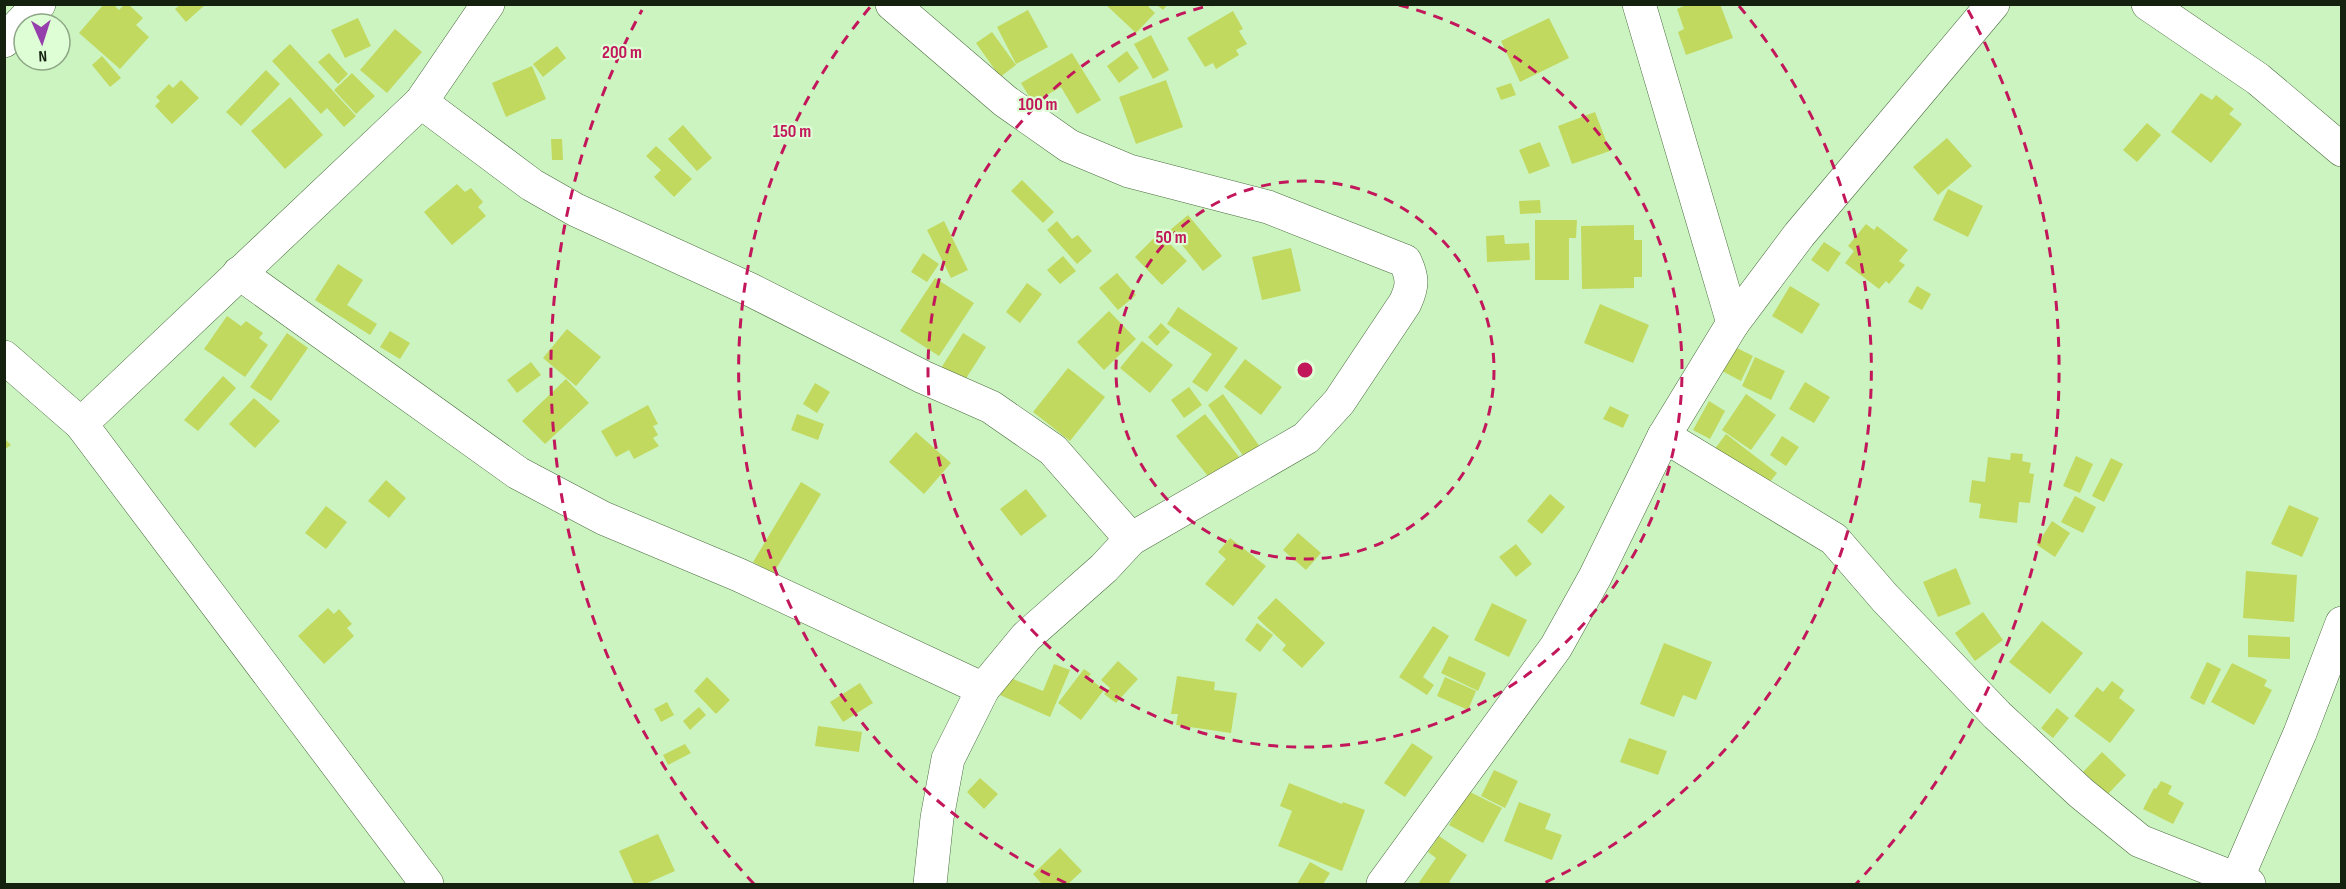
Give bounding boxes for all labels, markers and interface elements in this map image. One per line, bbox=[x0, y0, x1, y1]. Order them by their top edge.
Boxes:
north arrow bbox=[12, 12, 72, 72]
text: 200 m bbox=[602, 42, 642, 63]
text: N bbox=[38, 46, 47, 65]
text: 100 m bbox=[1019, 94, 1058, 115]
text: 150 m bbox=[773, 121, 811, 142]
text: 50 m bbox=[1155, 227, 1187, 248]
centre of rings bbox=[1295, 360, 1315, 380]

